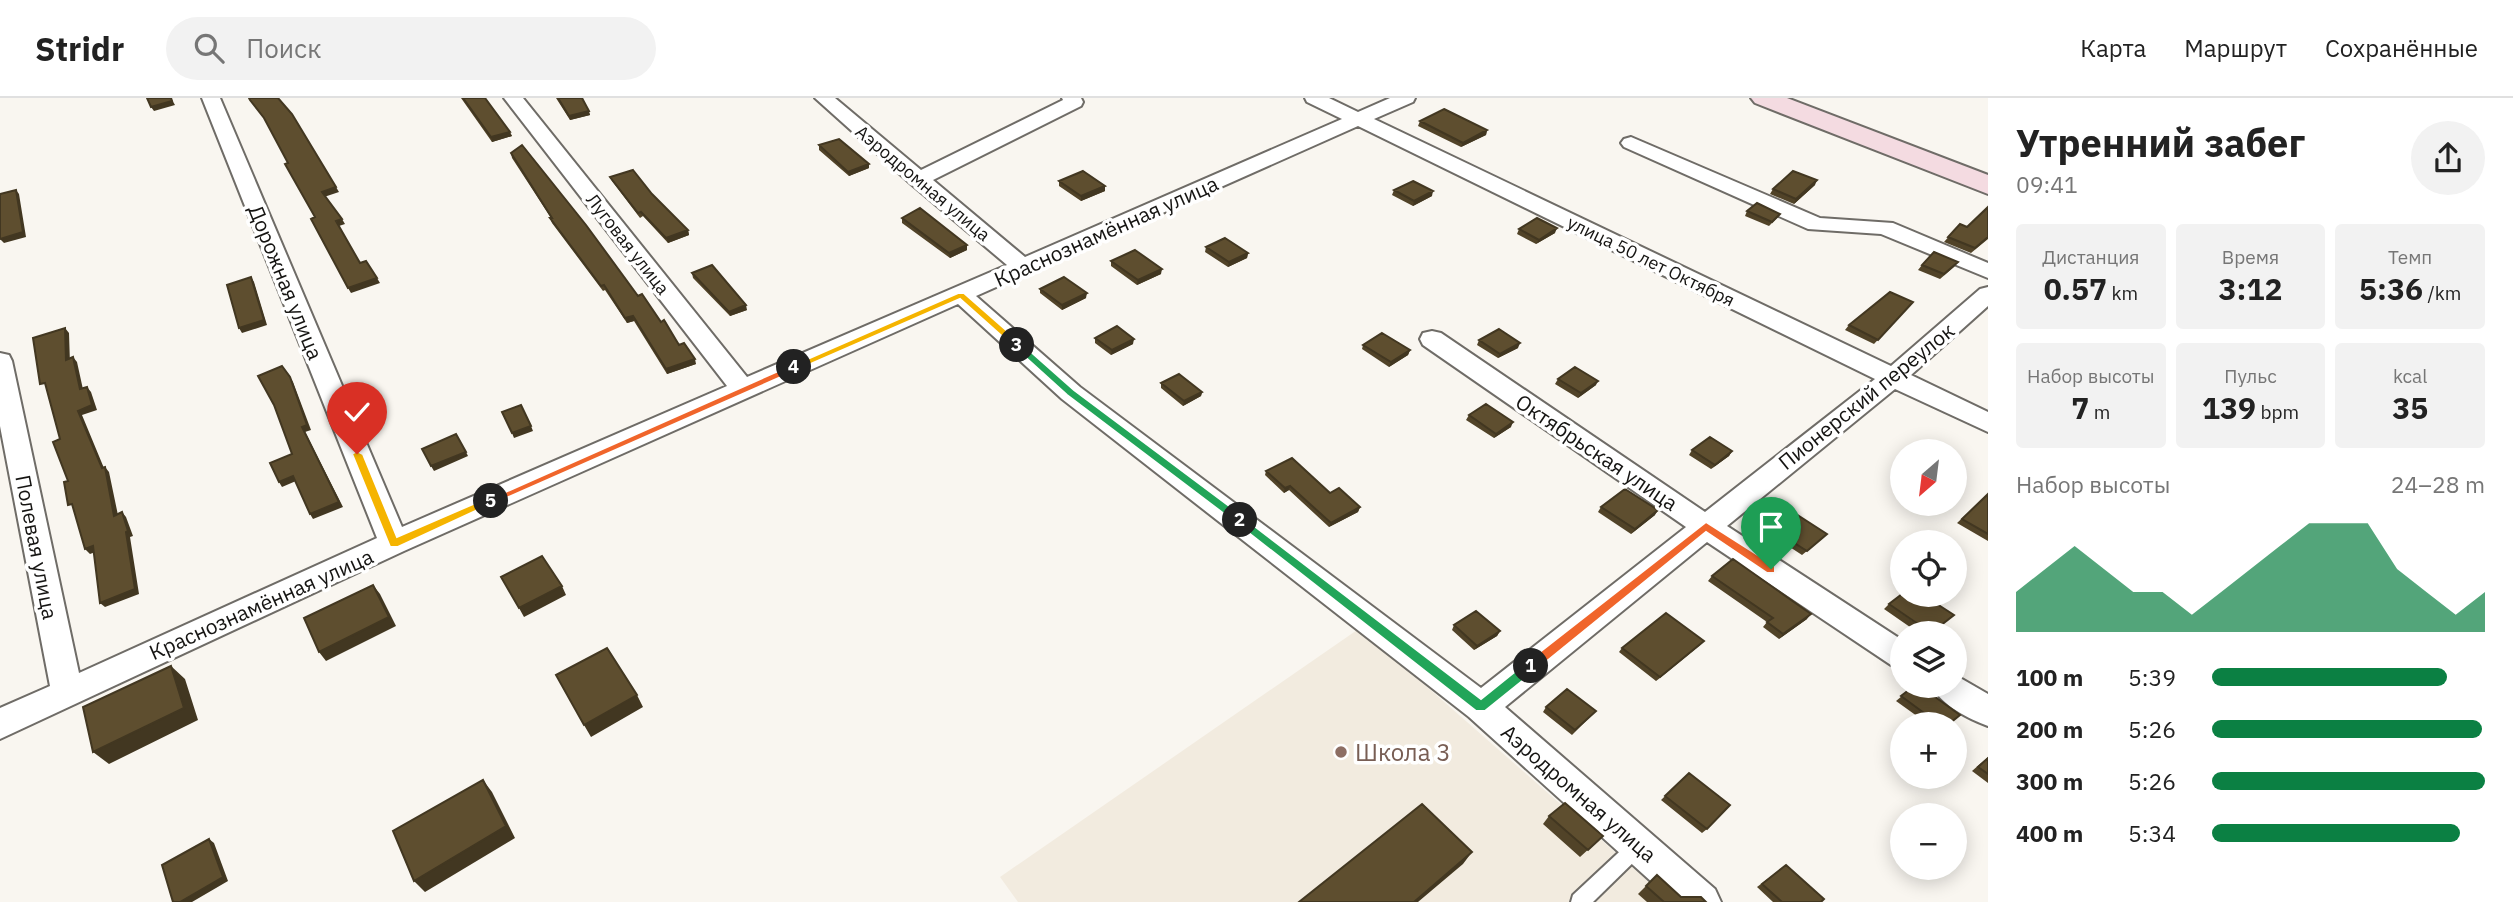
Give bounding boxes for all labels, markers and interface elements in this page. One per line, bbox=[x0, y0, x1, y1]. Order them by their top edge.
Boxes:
search box bbox=[166, 17, 656, 80]
text: Stridr bbox=[35, 27, 124, 70]
icon: search bbox=[190, 29, 228, 67]
text: Поиск bbox=[246, 31, 321, 65]
text: Карта bbox=[2080, 32, 2146, 64]
text: Маршрут bbox=[2184, 32, 2287, 64]
text: Сохранённые bbox=[2325, 32, 2478, 64]
text: Утренний забег bbox=[2016, 118, 2305, 167]
street label: Аэродромная улица bbox=[851, 120, 995, 246]
button: share bbox=[2411, 121, 2485, 195]
street label: Краснознамённая улица bbox=[990, 169, 1222, 293]
text: 09:41 bbox=[2016, 169, 2078, 199]
street label: Луговая улица bbox=[581, 189, 675, 300]
street label: Дорожная улица bbox=[242, 200, 330, 364]
street label: улица 50 лет Октября bbox=[1564, 210, 1738, 312]
text: Дистанция bbox=[2042, 245, 2140, 269]
text: Время bbox=[2222, 245, 2279, 269]
text: Темп bbox=[2388, 245, 2432, 269]
text: 0.57 bbox=[2044, 269, 2107, 308]
text: 3:12 bbox=[2219, 269, 2282, 308]
text: 5:36 bbox=[2359, 269, 2423, 308]
text: km bbox=[2107, 281, 2138, 305]
text: /km bbox=[2423, 281, 2461, 305]
street label: Пионерский переулок bbox=[1772, 316, 1960, 476]
pin: 3 bbox=[1000, 328, 1034, 362]
text: 3 bbox=[1011, 332, 1022, 356]
pin: 4 bbox=[776, 350, 812, 384]
text: 4 bbox=[788, 354, 799, 378]
text: Набор высоты bbox=[2027, 364, 2155, 388]
text: Пульс bbox=[2224, 364, 2277, 388]
text: kcal bbox=[2393, 364, 2427, 388]
pin bbox=[327, 382, 387, 454]
street label: Октябрьская улица bbox=[1510, 387, 1684, 517]
text: 7 bbox=[2071, 388, 2089, 427]
text: 139 bbox=[2202, 388, 2256, 427]
text: 35 bbox=[2392, 388, 2428, 427]
icon: check bbox=[338, 393, 376, 431]
text: m bbox=[2089, 400, 2110, 424]
text: bpm bbox=[2256, 400, 2299, 424]
north arrow bbox=[1890, 439, 1967, 516]
map controls bbox=[1890, 439, 1967, 880]
text: Набор высоты bbox=[2016, 469, 2170, 499]
text: 24–28 m bbox=[2391, 469, 2485, 499]
street label: Полевая улица bbox=[9, 472, 65, 622]
pin: 5 bbox=[474, 484, 508, 518]
text: 5 bbox=[485, 488, 496, 512]
pin bbox=[1741, 497, 1801, 569]
pin: 2 bbox=[1222, 502, 1258, 538]
text: 2 bbox=[1234, 507, 1245, 531]
icon: arrive bbox=[1752, 508, 1790, 546]
button: locate bbox=[1890, 530, 1967, 607]
street label: Краснознамённая улица bbox=[145, 542, 377, 666]
button: layers bbox=[1890, 621, 1967, 698]
pin: 1 bbox=[1514, 648, 1548, 684]
text: 1 bbox=[1525, 653, 1536, 677]
text: 100 m bbox=[2016, 662, 2083, 692]
text: 5:39 bbox=[2128, 662, 2176, 692]
button: + bbox=[1890, 712, 1967, 789]
text: 200 m bbox=[2016, 714, 2083, 744]
text: 5:26 bbox=[2128, 714, 2176, 744]
street label: Аэродромная улица bbox=[1495, 718, 1663, 868]
place label: Школа 3 bbox=[1355, 736, 1451, 768]
marker: Школа 3 bbox=[1333, 744, 1349, 760]
text: 300 m bbox=[2016, 766, 2083, 796]
text: 5:26 bbox=[2128, 766, 2176, 796]
button: − bbox=[1890, 803, 1967, 880]
text: 400 m bbox=[2016, 818, 2083, 848]
text: 5:34 bbox=[2128, 818, 2176, 848]

